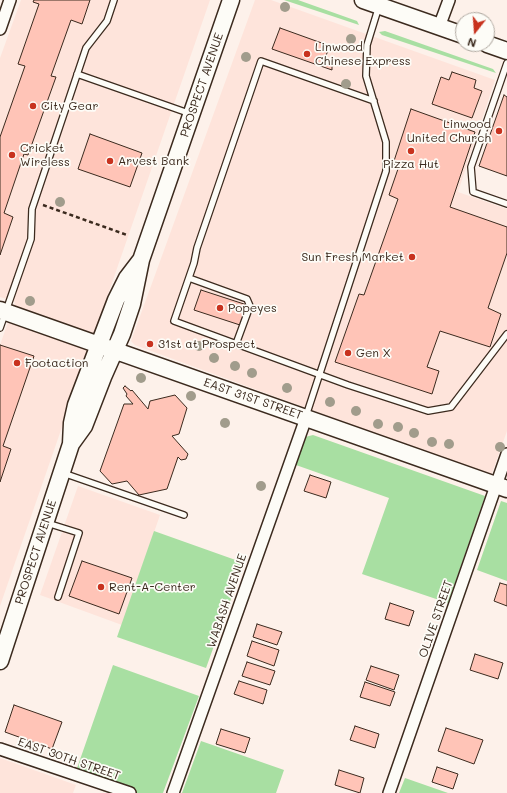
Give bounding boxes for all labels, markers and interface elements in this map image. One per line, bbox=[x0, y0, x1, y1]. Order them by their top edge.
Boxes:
north arrow bbox=[455, 12, 495, 52]
street label: PROSPECT AVENUE bbox=[177, 31, 227, 139]
text: N bbox=[465, 35, 478, 51]
place label: Linwood Chinese Express bbox=[315, 40, 411, 68]
marker: Linwood Chinese Express bbox=[302, 49, 312, 59]
place label: City Gear bbox=[41, 99, 98, 113]
marker: City Gear bbox=[28, 101, 38, 111]
place label: Linwood United Church bbox=[407, 117, 491, 145]
marker: Linwood United Church bbox=[494, 126, 504, 136]
place label: Cricket Wireless bbox=[20, 141, 70, 169]
marker: Pizza Hut bbox=[406, 146, 416, 156]
marker: Cricket Wireless bbox=[7, 150, 17, 160]
place label: Arvest Bank bbox=[118, 154, 189, 168]
marker: Arvest Bank bbox=[105, 156, 115, 166]
place label: Pizza Hut bbox=[383, 157, 439, 171]
place label: Sun Fresh Market bbox=[301, 250, 404, 264]
marker: Sun Fresh Market bbox=[407, 252, 417, 262]
place label: Popeyes bbox=[228, 301, 277, 315]
marker: Popeyes bbox=[215, 303, 225, 313]
place label: 31st at Prospect bbox=[158, 337, 255, 351]
marker: 31st at Prospect bbox=[145, 339, 155, 349]
place label: Gen X bbox=[356, 346, 391, 360]
marker: Gen X bbox=[343, 348, 353, 358]
place label: Footaction bbox=[25, 356, 88, 370]
marker: Footaction bbox=[12, 358, 22, 368]
street label: EAST 31ST STREET bbox=[202, 375, 304, 423]
street label: PROSPECT AVENUE bbox=[12, 498, 60, 606]
street label: WABASH AVENUE bbox=[204, 552, 250, 650]
street label: OLIVE STREET bbox=[416, 578, 456, 660]
place label: Rent-A-Center bbox=[109, 580, 196, 594]
marker: Rent-A-Center bbox=[96, 582, 106, 592]
street label: EAST 30TH STREET bbox=[16, 735, 122, 783]

